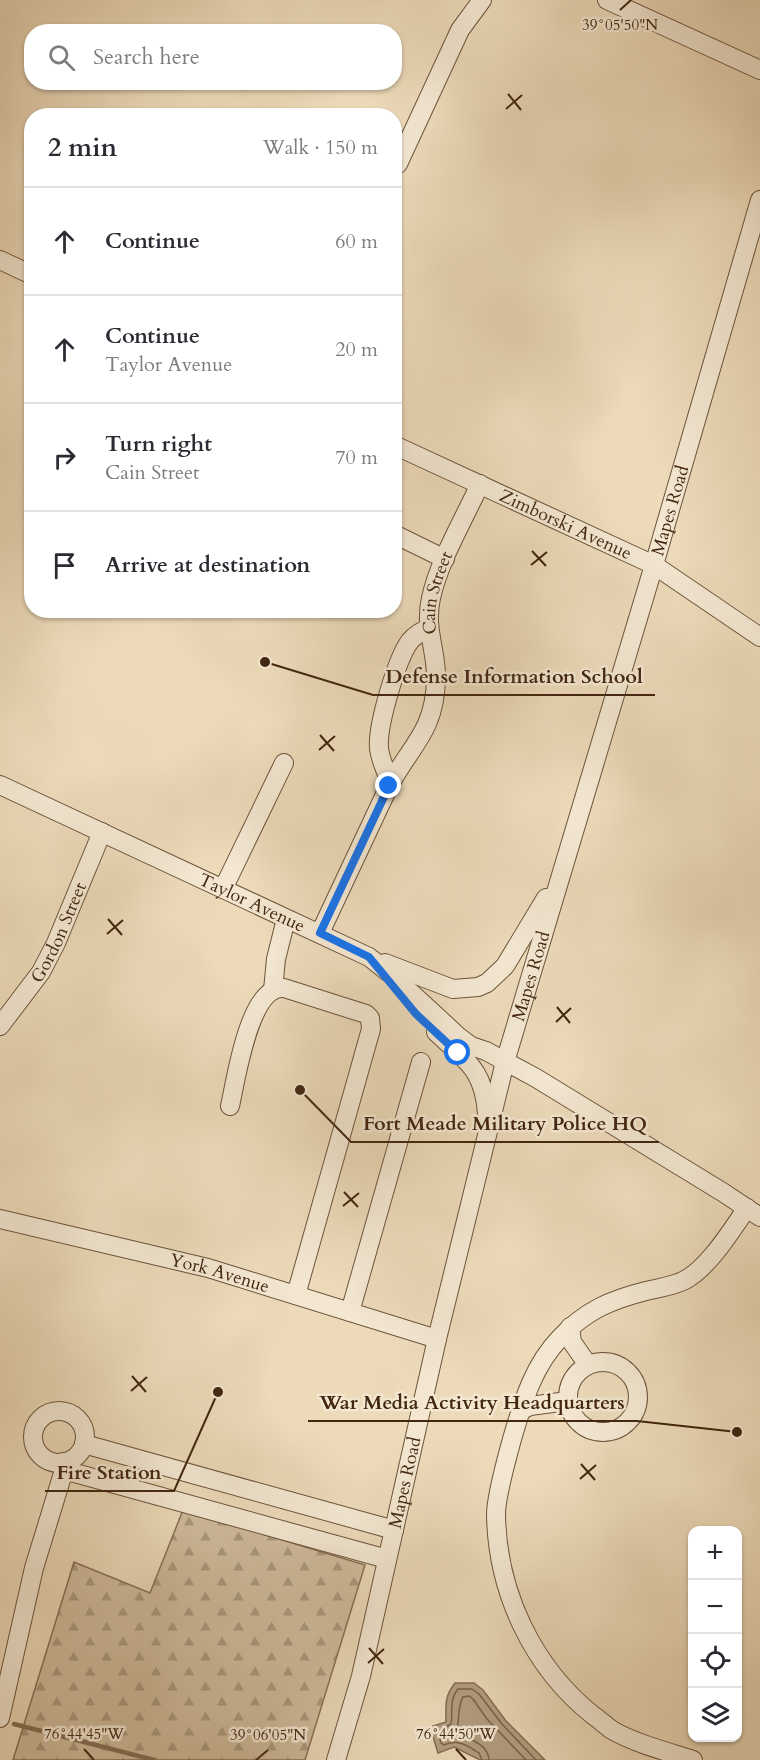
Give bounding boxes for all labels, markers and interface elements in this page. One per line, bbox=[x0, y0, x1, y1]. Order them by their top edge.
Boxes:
text: 39°05'50"N bbox=[582, 15, 658, 35]
search box bbox=[24, 24, 402, 90]
icon: search bbox=[45, 41, 78, 74]
text: Search here bbox=[93, 42, 200, 72]
text: 2 min bbox=[48, 130, 117, 165]
text: Walk · 150 m bbox=[263, 134, 378, 161]
icon: ahead bbox=[48, 225, 81, 258]
text: Continue bbox=[105, 226, 200, 256]
text: 60 m bbox=[335, 228, 378, 255]
text: Continue bbox=[105, 321, 200, 351]
icon: ahead bbox=[48, 333, 81, 366]
text: 20 m bbox=[335, 336, 378, 363]
text: Taylor Avenue bbox=[105, 351, 232, 378]
text: Turn right bbox=[105, 429, 212, 459]
icon: right bbox=[48, 441, 81, 474]
text: 70 m bbox=[335, 444, 378, 471]
text: Cain Street bbox=[105, 459, 199, 486]
street label: Mapes Road bbox=[645, 462, 695, 559]
street label: Zimborski Avenue bbox=[495, 483, 636, 566]
street label: Cain Street bbox=[417, 547, 459, 636]
icon: arrive bbox=[48, 549, 81, 582]
text: Arrive at destination bbox=[105, 550, 310, 580]
callout: Defense Information School bbox=[373, 657, 655, 695]
text: Defense Information School bbox=[385, 663, 643, 690]
route end bbox=[375, 772, 401, 798]
street label: Taylor Avenue bbox=[195, 867, 309, 938]
street label: Gordon Street bbox=[25, 878, 93, 989]
street label: Mapes Road bbox=[506, 928, 557, 1024]
route start bbox=[444, 1039, 470, 1065]
callout: Fort Meade Military Police HQ bbox=[351, 1104, 659, 1142]
text: Fort Meade Military Police HQ bbox=[363, 1110, 647, 1137]
street label: York Avenue bbox=[167, 1247, 272, 1299]
callout: War Media Activity Headquarters bbox=[308, 1383, 637, 1421]
text: War Media Activity Headquarters bbox=[318, 1389, 625, 1416]
street label: Mapes Road bbox=[383, 1434, 428, 1531]
callout: Fire Station bbox=[45, 1453, 174, 1491]
text: Fire Station bbox=[56, 1459, 162, 1486]
map controls bbox=[688, 1526, 742, 1742]
button: + bbox=[688, 1526, 742, 1580]
button: − bbox=[688, 1580, 742, 1634]
button: locate bbox=[688, 1634, 742, 1688]
button: layers bbox=[688, 1688, 742, 1742]
text: 76°44'45"W bbox=[44, 1724, 124, 1744]
text: 76°44'50"W bbox=[416, 1724, 496, 1744]
text: 39°06'05"N bbox=[230, 1725, 306, 1745]

